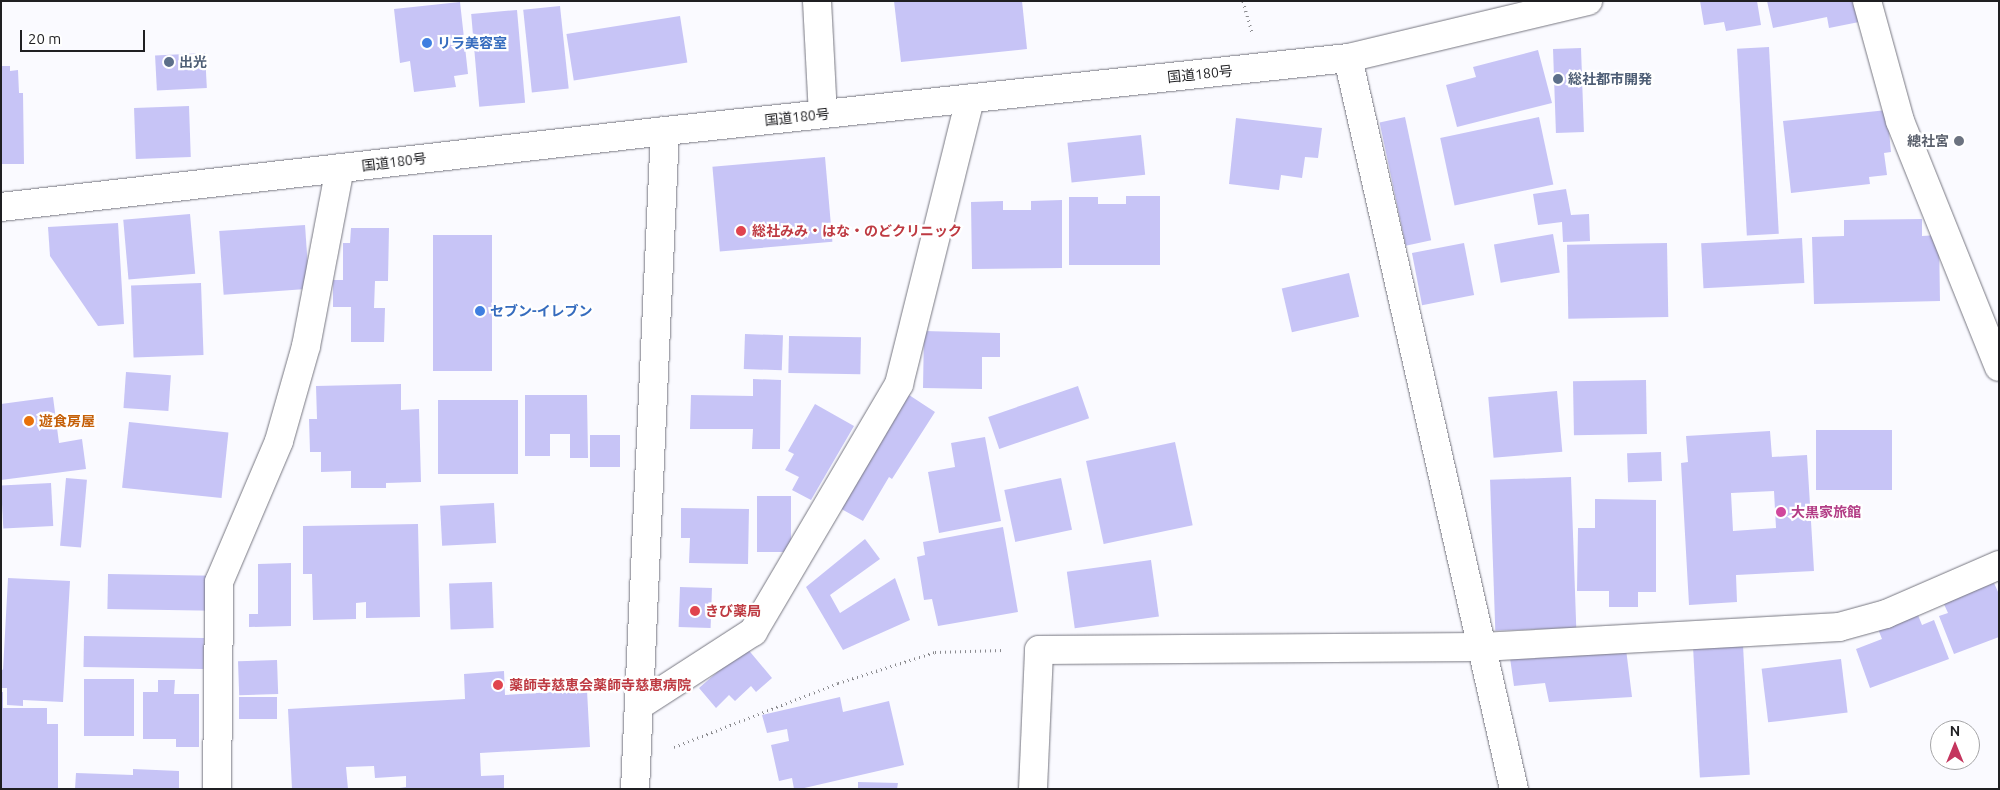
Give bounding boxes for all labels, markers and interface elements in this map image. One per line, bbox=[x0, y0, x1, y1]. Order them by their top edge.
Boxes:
scale bar bbox=[22, 20, 148, 52]
text: 20 m bbox=[28, 30, 61, 47]
place label: リラ美容室 bbox=[437, 35, 507, 51]
marker: リラ美容室 bbox=[421, 37, 433, 49]
place label: 出光 bbox=[179, 54, 207, 70]
marker: 出光 bbox=[163, 56, 175, 68]
street label: 国道180号 bbox=[1166, 62, 1234, 86]
place label: 総社都市開発 bbox=[1568, 71, 1652, 87]
marker: 総社都市開発 bbox=[1552, 73, 1564, 85]
street label: 国道180号 bbox=[763, 105, 831, 129]
place label: 總社宮 bbox=[1907, 133, 1949, 149]
marker: 總社宮 bbox=[1953, 135, 1965, 147]
street label: 国道180号 bbox=[360, 150, 428, 174]
place label: 総社みみ・はな・のどクリニック bbox=[752, 223, 962, 239]
marker: 総社みみ・はな・のどクリニック bbox=[734, 224, 748, 238]
place label: セブン-イレブン bbox=[490, 303, 593, 319]
marker: セブン-イレブン bbox=[474, 305, 486, 317]
place label: 遊食房屋 bbox=[39, 413, 95, 429]
marker: 遊食房屋 bbox=[23, 415, 35, 427]
place label: 大黒家旅館 bbox=[1791, 504, 1861, 520]
marker: 大黒家旅館 bbox=[1775, 506, 1787, 518]
place label: きび薬局 bbox=[705, 603, 761, 619]
marker: きび薬局 bbox=[689, 605, 701, 617]
place label: 薬師寺慈恵会薬師寺慈恵病院 bbox=[509, 677, 691, 693]
marker: 薬師寺慈恵会薬師寺慈恵病院 bbox=[491, 678, 505, 692]
north arrow bbox=[1930, 720, 1980, 770]
text: N bbox=[1950, 723, 1960, 739]

